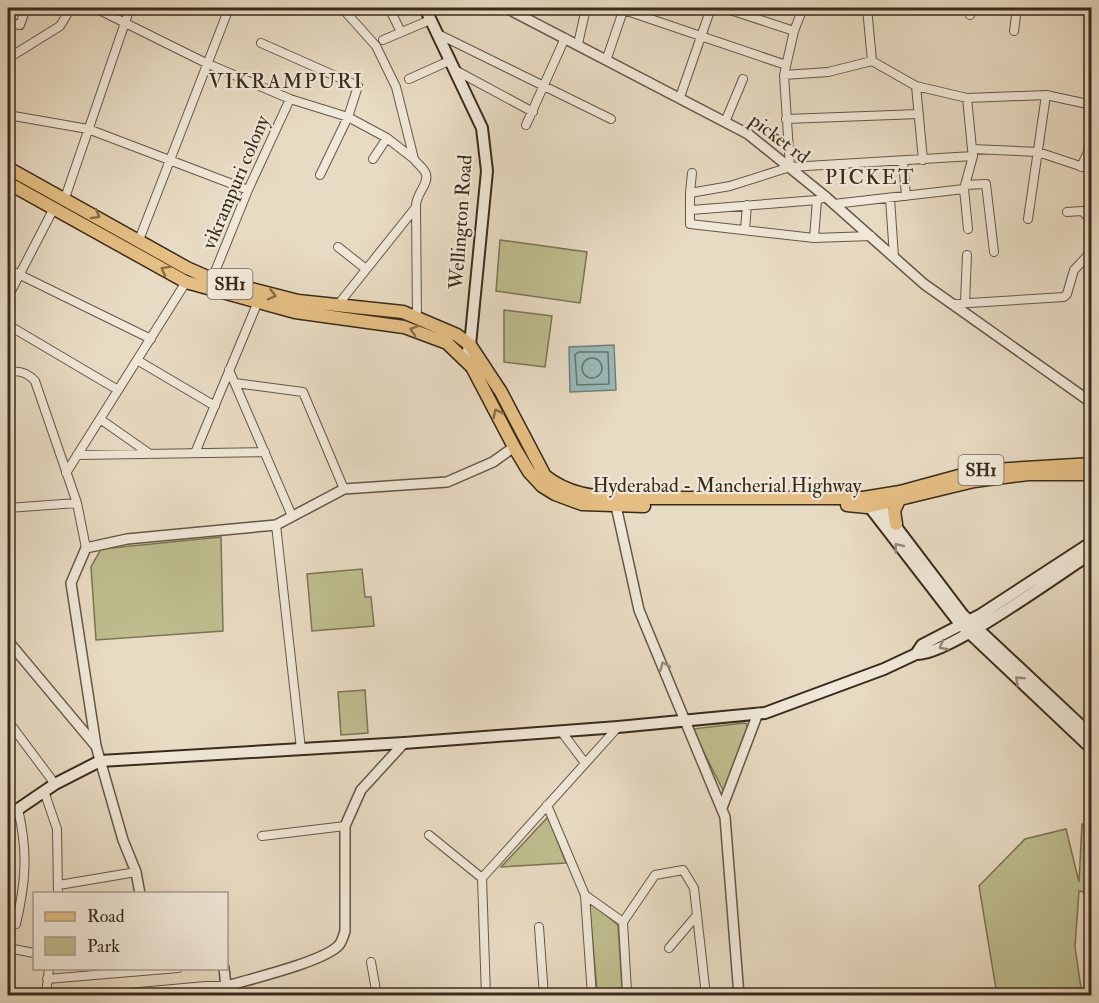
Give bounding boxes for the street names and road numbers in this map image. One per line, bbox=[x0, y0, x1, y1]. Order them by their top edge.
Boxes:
street label: picket rd bbox=[743, 107, 815, 170]
street label: vikrampuri colony bbox=[196, 110, 276, 254]
street label: Wellington Road bbox=[443, 154, 478, 291]
road number: SH1 bbox=[208, 269, 252, 299]
road number: SH1 bbox=[958, 455, 1004, 485]
street label: Hyderabad - Mancherial Highway bbox=[592, 473, 863, 498]

